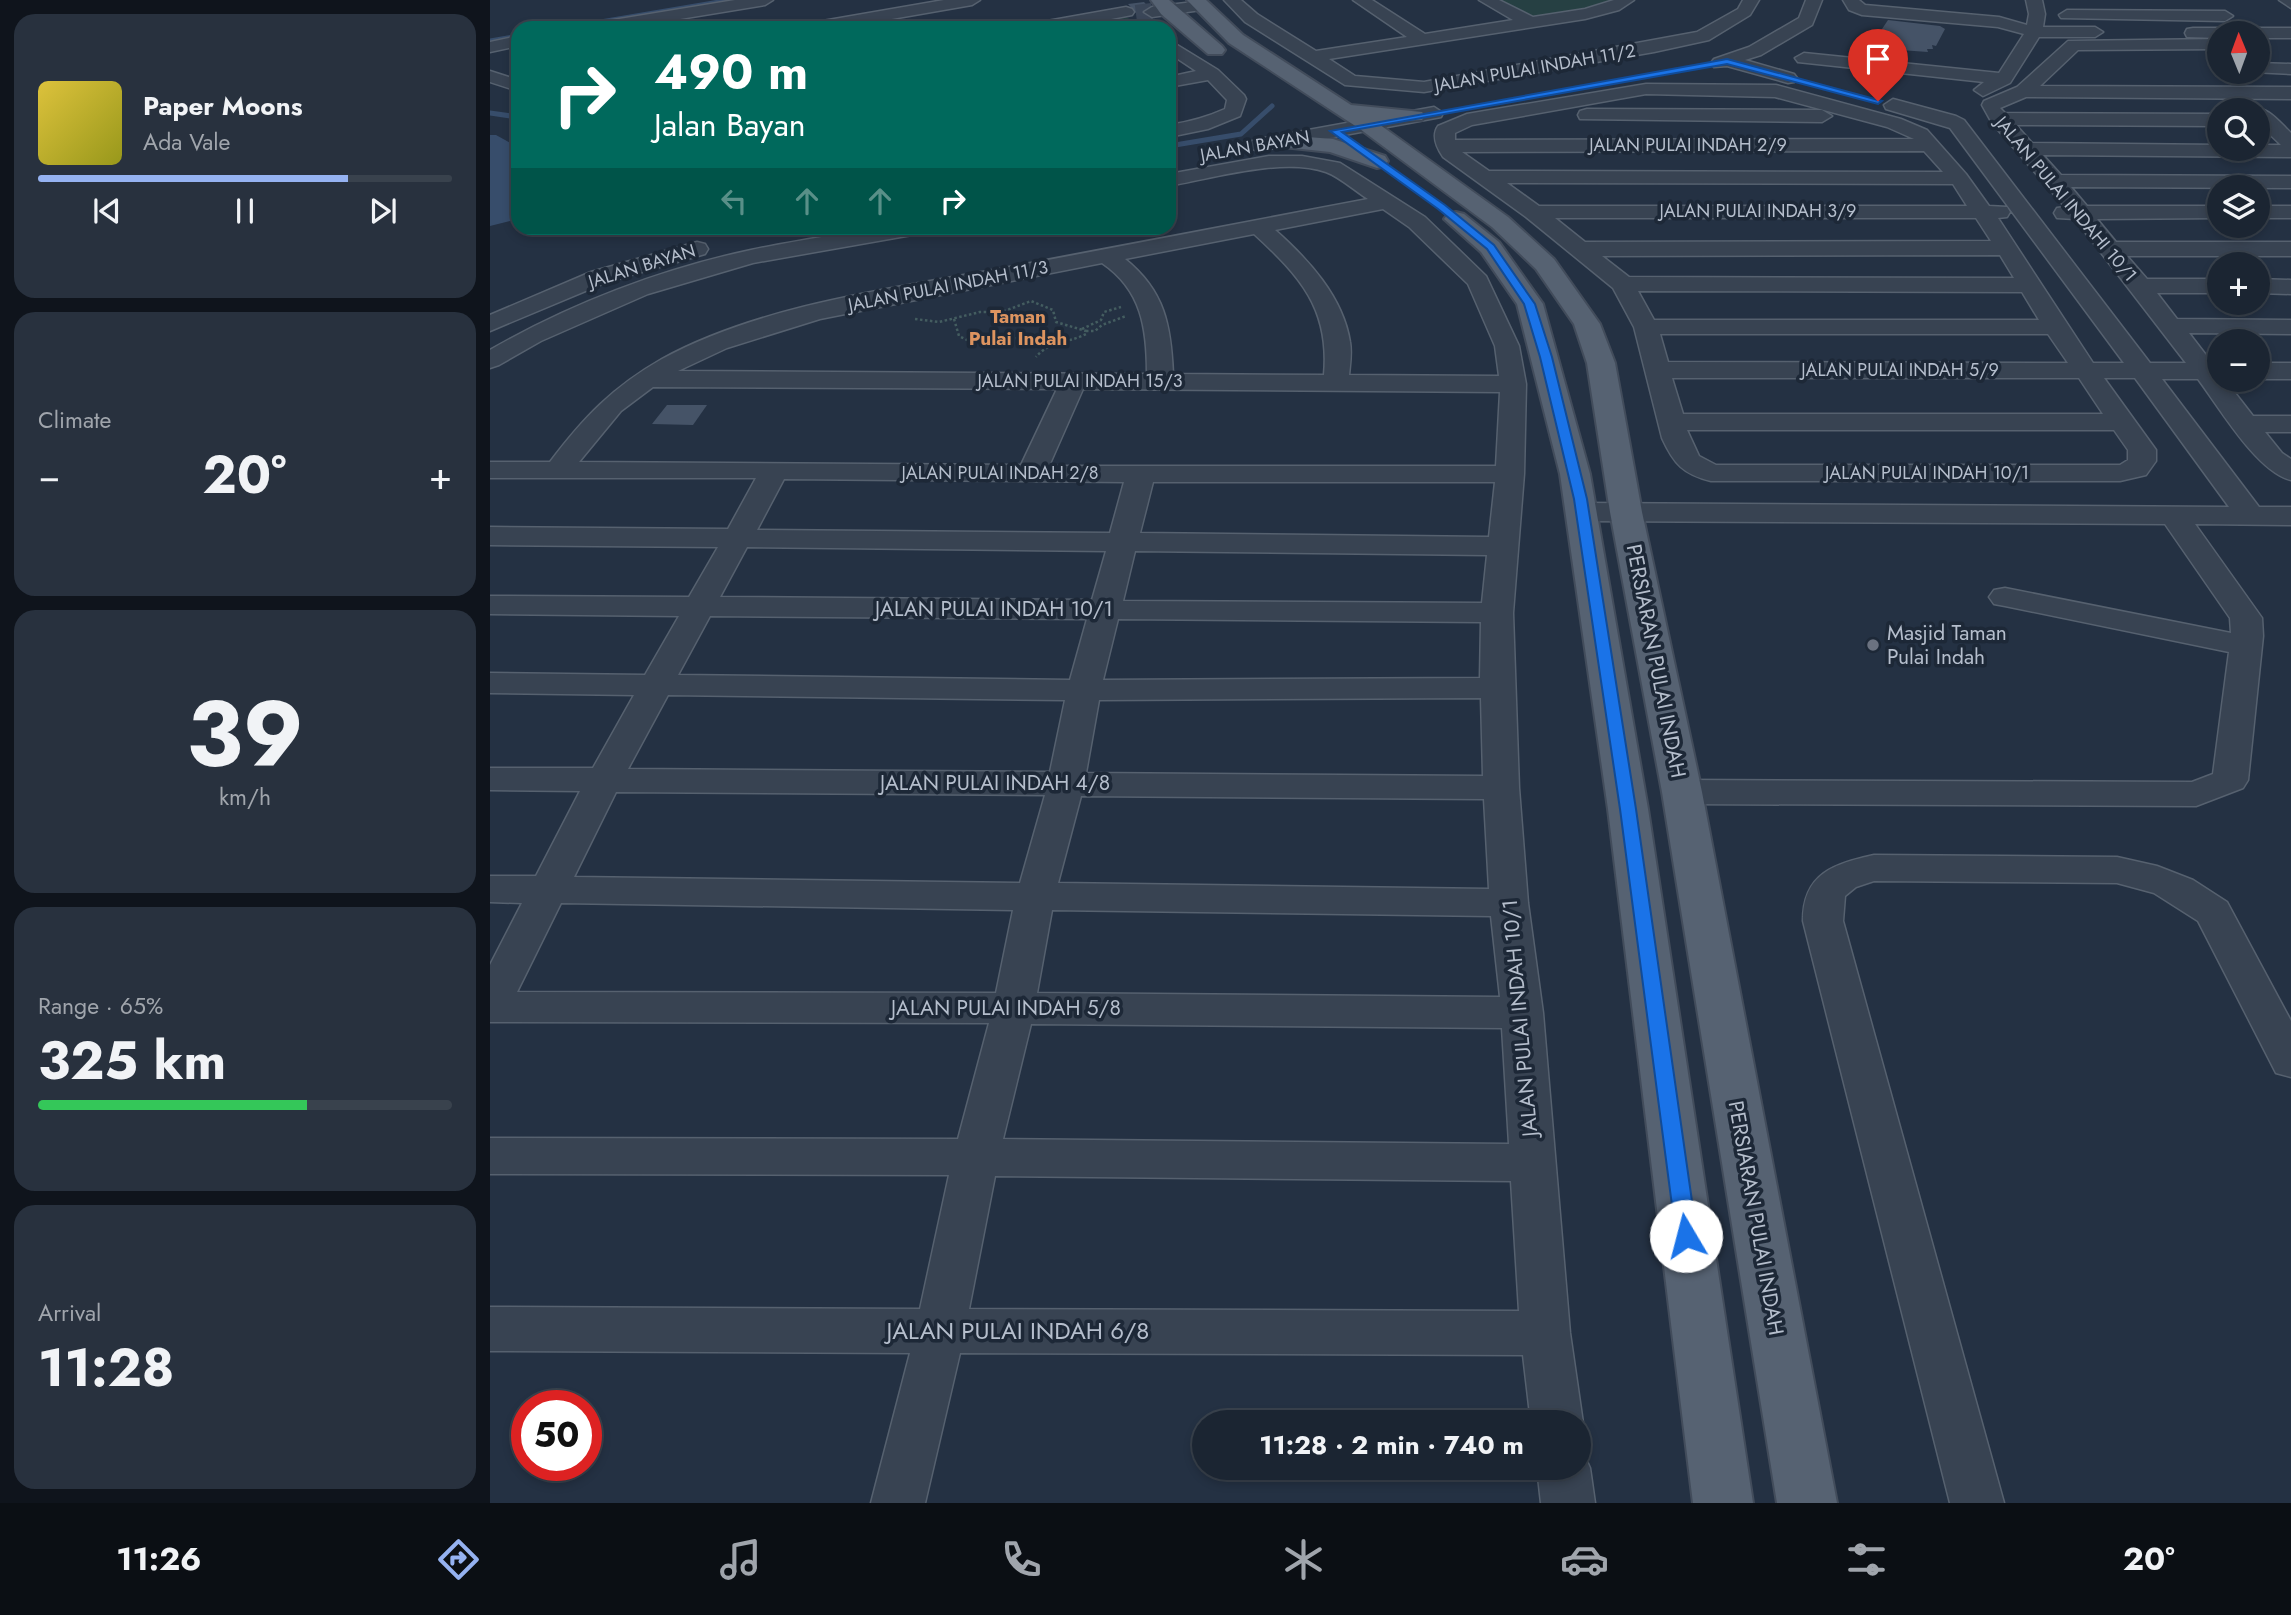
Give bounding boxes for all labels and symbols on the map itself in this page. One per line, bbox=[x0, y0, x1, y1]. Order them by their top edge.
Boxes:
north arrow bbox=[2207, 21, 2270, 84]
pin bbox=[1848, 29, 1908, 101]
street label: JALAN PULAI INDAH 11/2 bbox=[1431, 38, 1637, 99]
street label: JALAN PULAI INDAHI 10/1 bbox=[1988, 109, 2143, 287]
street label: JALAN BAYAN bbox=[1196, 124, 1312, 169]
street label: JALAN PULAI INDAH 2/9 bbox=[1587, 132, 1787, 158]
street label: JALAN PULAI INDAH 3/9 bbox=[1658, 198, 1856, 224]
street label: JALAN BAYAN bbox=[583, 237, 699, 295]
street label: JALAN PULAI INDAH 11/3 bbox=[844, 254, 1050, 319]
district label: Taman Pulai Indah bbox=[969, 303, 1067, 352]
street label: JALAN PULAI INDAH 5/9 bbox=[1799, 357, 1999, 383]
street label: JALAN PULAI INDAH 15/3 bbox=[975, 368, 1183, 394]
street label: JALAN PULAI INDAH 2/8 bbox=[899, 460, 1099, 486]
street label: JALAN PULAI INDAH 10/1 bbox=[1823, 460, 2029, 486]
street label: PERSIARAN PULAI INDAH bbox=[1619, 542, 1693, 780]
street label: JALAN PULAI INDAH 10/1 bbox=[872, 594, 1113, 624]
place label: Masjid Taman Pulai Indah bbox=[1887, 618, 2007, 672]
marker: Masjid Taman Pulai Indah bbox=[1865, 637, 1881, 653]
street label: JALAN PULAI INDAH 4/8 bbox=[877, 768, 1110, 798]
street label: JALAN PULAI INDAH 10/1 bbox=[1495, 898, 1546, 1141]
street label: JALAN PULAI INDAH 5/8 bbox=[888, 993, 1121, 1023]
street label: PERSIARAN PULAI INDAH bbox=[1721, 1098, 1791, 1338]
position arrow bbox=[1649, 1199, 1723, 1273]
street label: JALAN PULAI INDAH 6/8 bbox=[884, 1313, 1149, 1348]
speed limit sign: 50 bbox=[511, 1390, 602, 1481]

